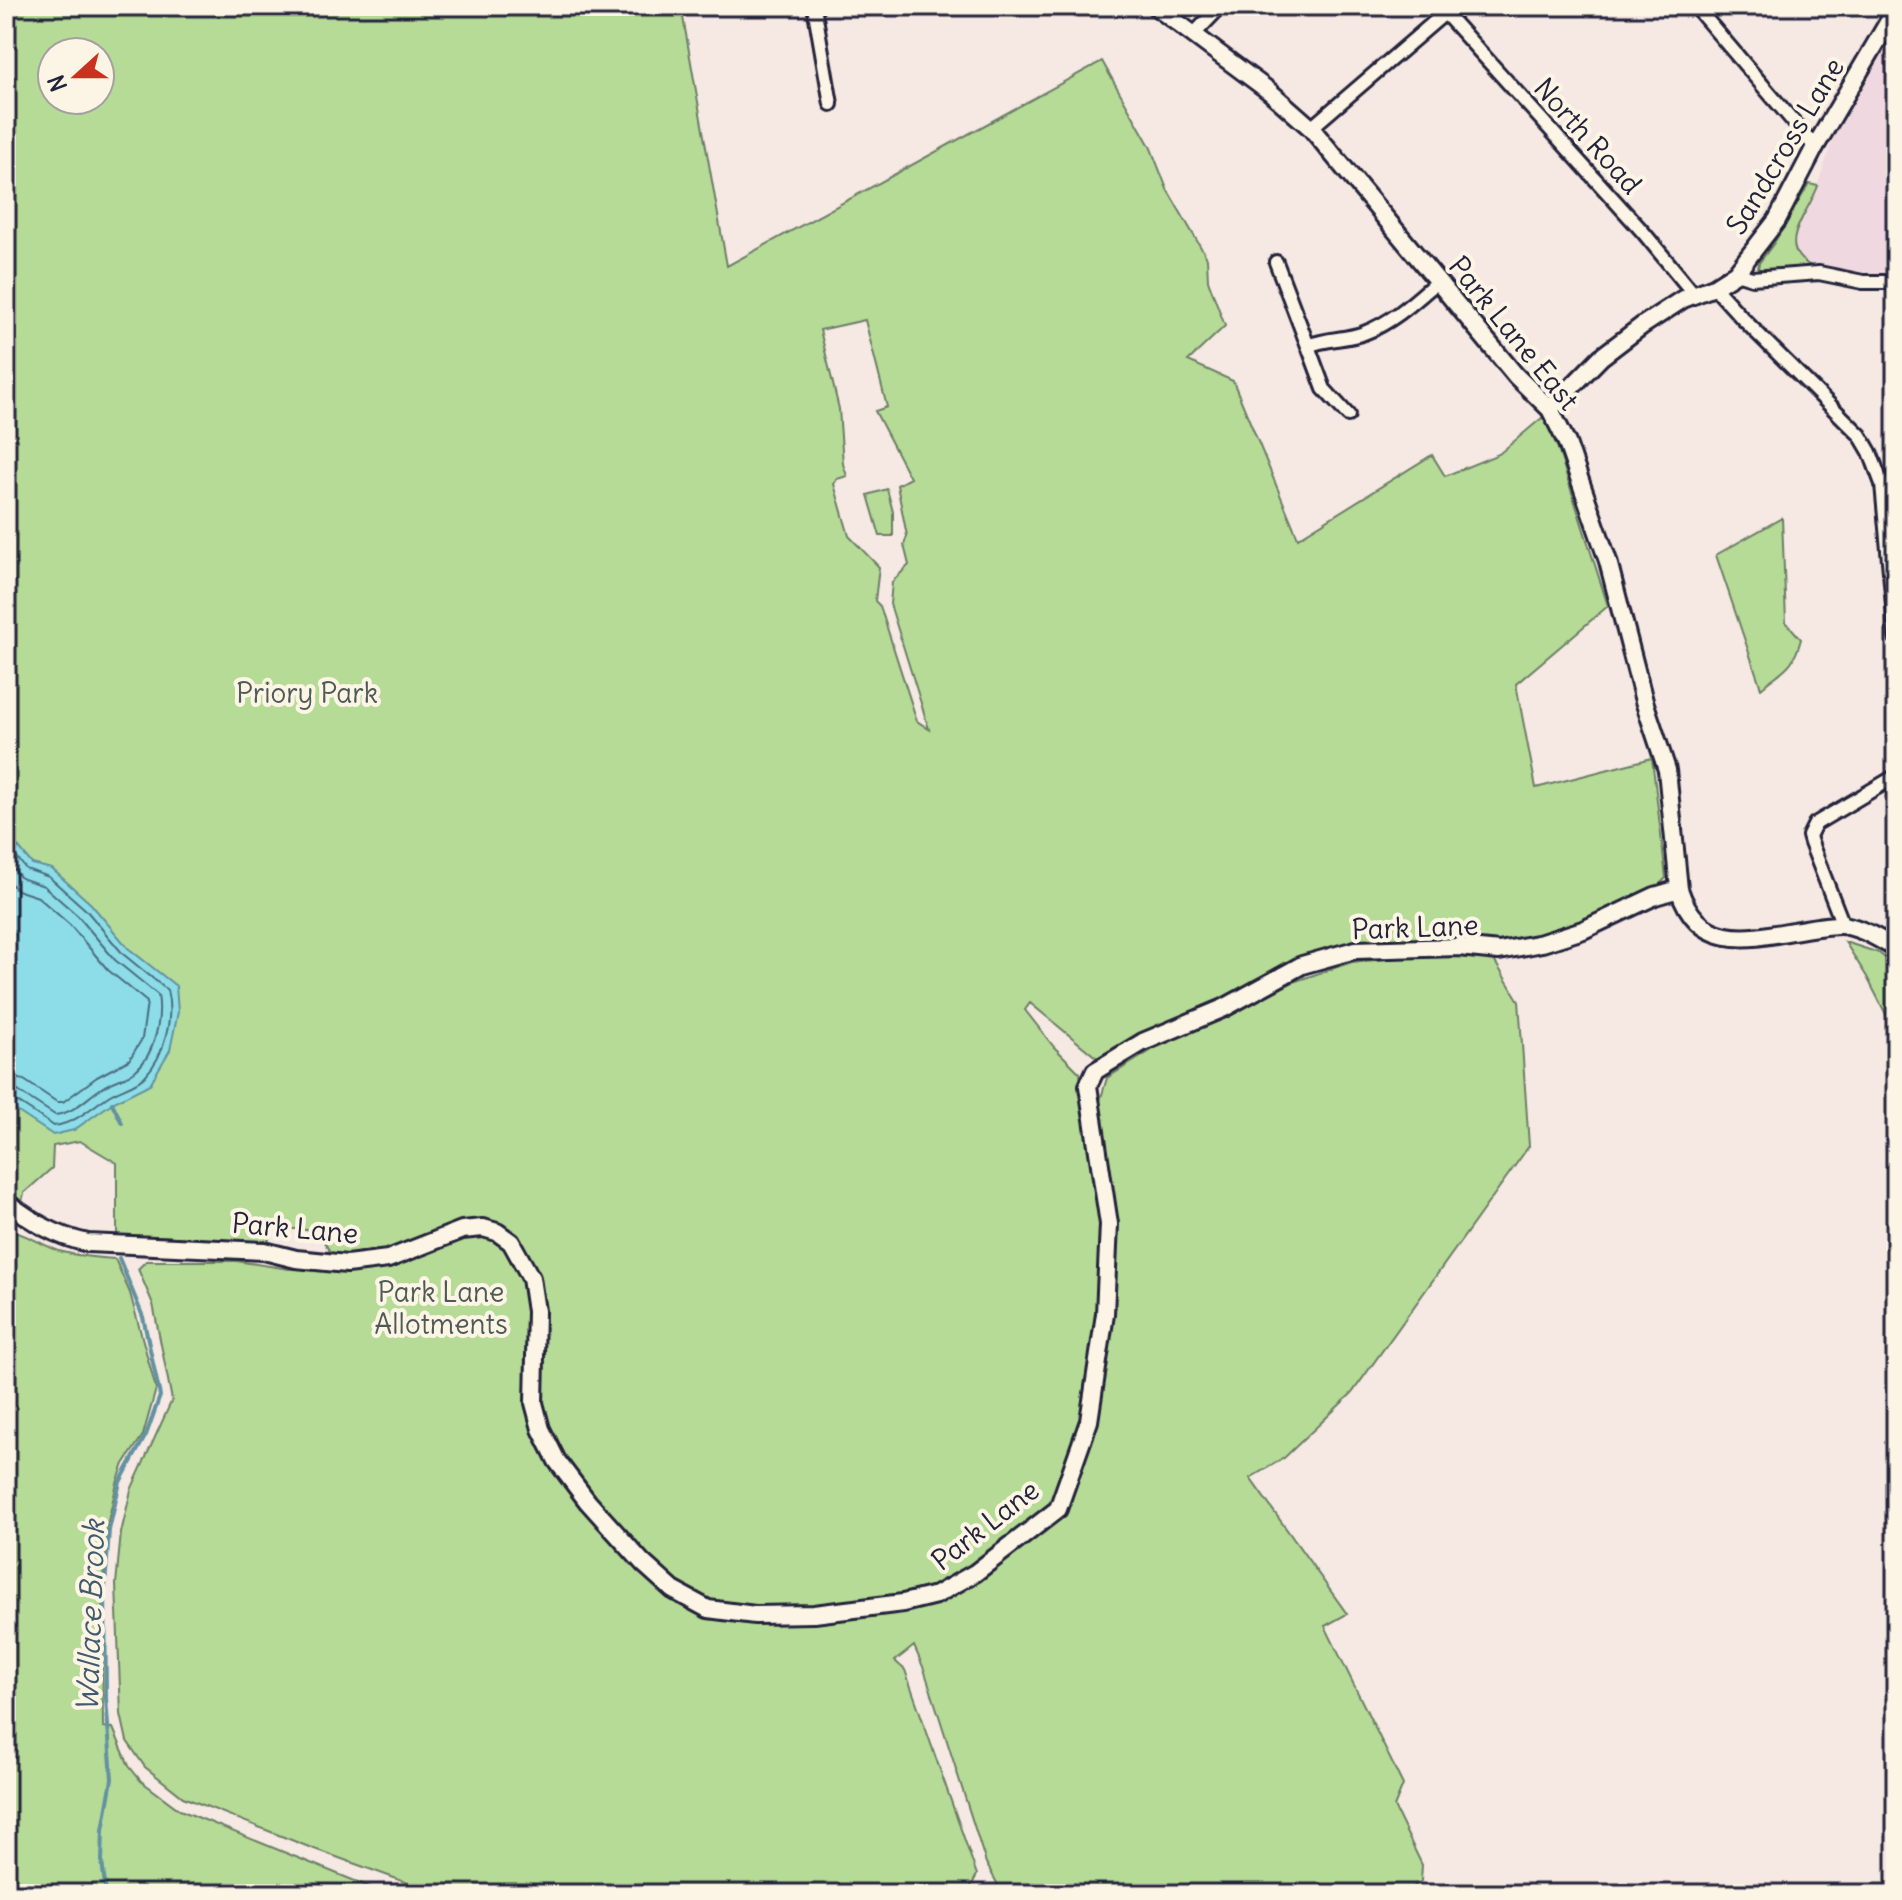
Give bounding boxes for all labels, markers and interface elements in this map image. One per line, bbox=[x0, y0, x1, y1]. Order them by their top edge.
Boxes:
north arrow bbox=[36, 36, 116, 116]
street label: Sandcross Lane bbox=[1718, 51, 1852, 241]
street label: North Road bbox=[1526, 70, 1650, 202]
text: N bbox=[42, 71, 73, 95]
street label: Park Lane East bbox=[1441, 249, 1587, 417]
park label: Priory Park bbox=[236, 675, 378, 711]
street label: Park Lane bbox=[1351, 907, 1479, 947]
street label: Park Lane bbox=[230, 1205, 360, 1251]
park label: Park Lane Allotments bbox=[374, 1274, 508, 1342]
street label: Park Lane bbox=[924, 1472, 1046, 1578]
water label: Wallace Brook bbox=[68, 1517, 112, 1713]

